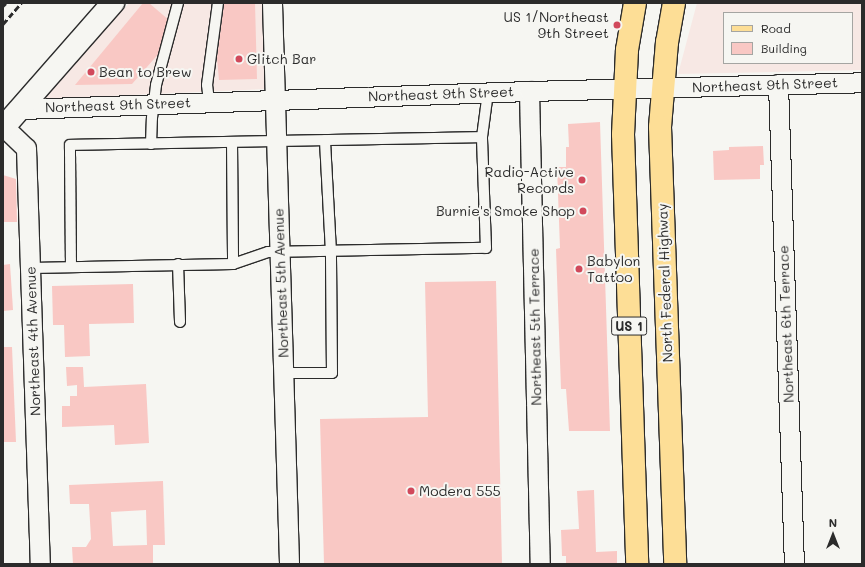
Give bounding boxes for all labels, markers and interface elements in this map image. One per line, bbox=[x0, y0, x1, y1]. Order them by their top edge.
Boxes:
place label: US 1/Northeast 9th Street bbox=[504, 9, 609, 42]
legend bbox=[723, 12, 853, 64]
marker: US 1/Northeast 9th Street bbox=[612, 20, 622, 30]
text: Road bbox=[761, 20, 791, 36]
text: Building bbox=[761, 40, 807, 56]
place label: Glitch Bar bbox=[247, 51, 316, 67]
marker: Glitch Bar bbox=[234, 54, 244, 64]
place label: Bean to Brew bbox=[99, 64, 192, 80]
marker: Bean to Brew bbox=[86, 67, 96, 77]
street label: Northeast 9th Street bbox=[692, 74, 838, 96]
street label: Northeast 9th Street bbox=[368, 83, 514, 105]
street label: Northeast 9th Street bbox=[45, 94, 191, 116]
place label: Radio-Active Records bbox=[484, 164, 574, 196]
marker: Radio-Active Records bbox=[577, 175, 587, 185]
place label: Burnie's Smoke Shop bbox=[436, 203, 575, 219]
street label: North Federal Highway bbox=[654, 203, 676, 363]
marker: Burnie's Smoke Shop bbox=[578, 206, 588, 216]
street label: Northeast 5th Avenue bbox=[270, 208, 292, 358]
street label: Northeast 6th Terrace bbox=[775, 245, 797, 403]
street label: Northeast 5th Terrace bbox=[525, 248, 545, 406]
place label: Babylon Tattoo bbox=[587, 253, 640, 286]
marker: Babylon Tattoo bbox=[574, 264, 584, 274]
street label: Northeast 4th Avenue bbox=[22, 266, 44, 416]
road number: US 1 bbox=[611, 315, 647, 337]
place label: Modera 555 bbox=[419, 483, 501, 499]
marker: Modera 555 bbox=[406, 486, 416, 496]
north arrow bbox=[813, 515, 853, 555]
text: N bbox=[829, 515, 837, 530]

